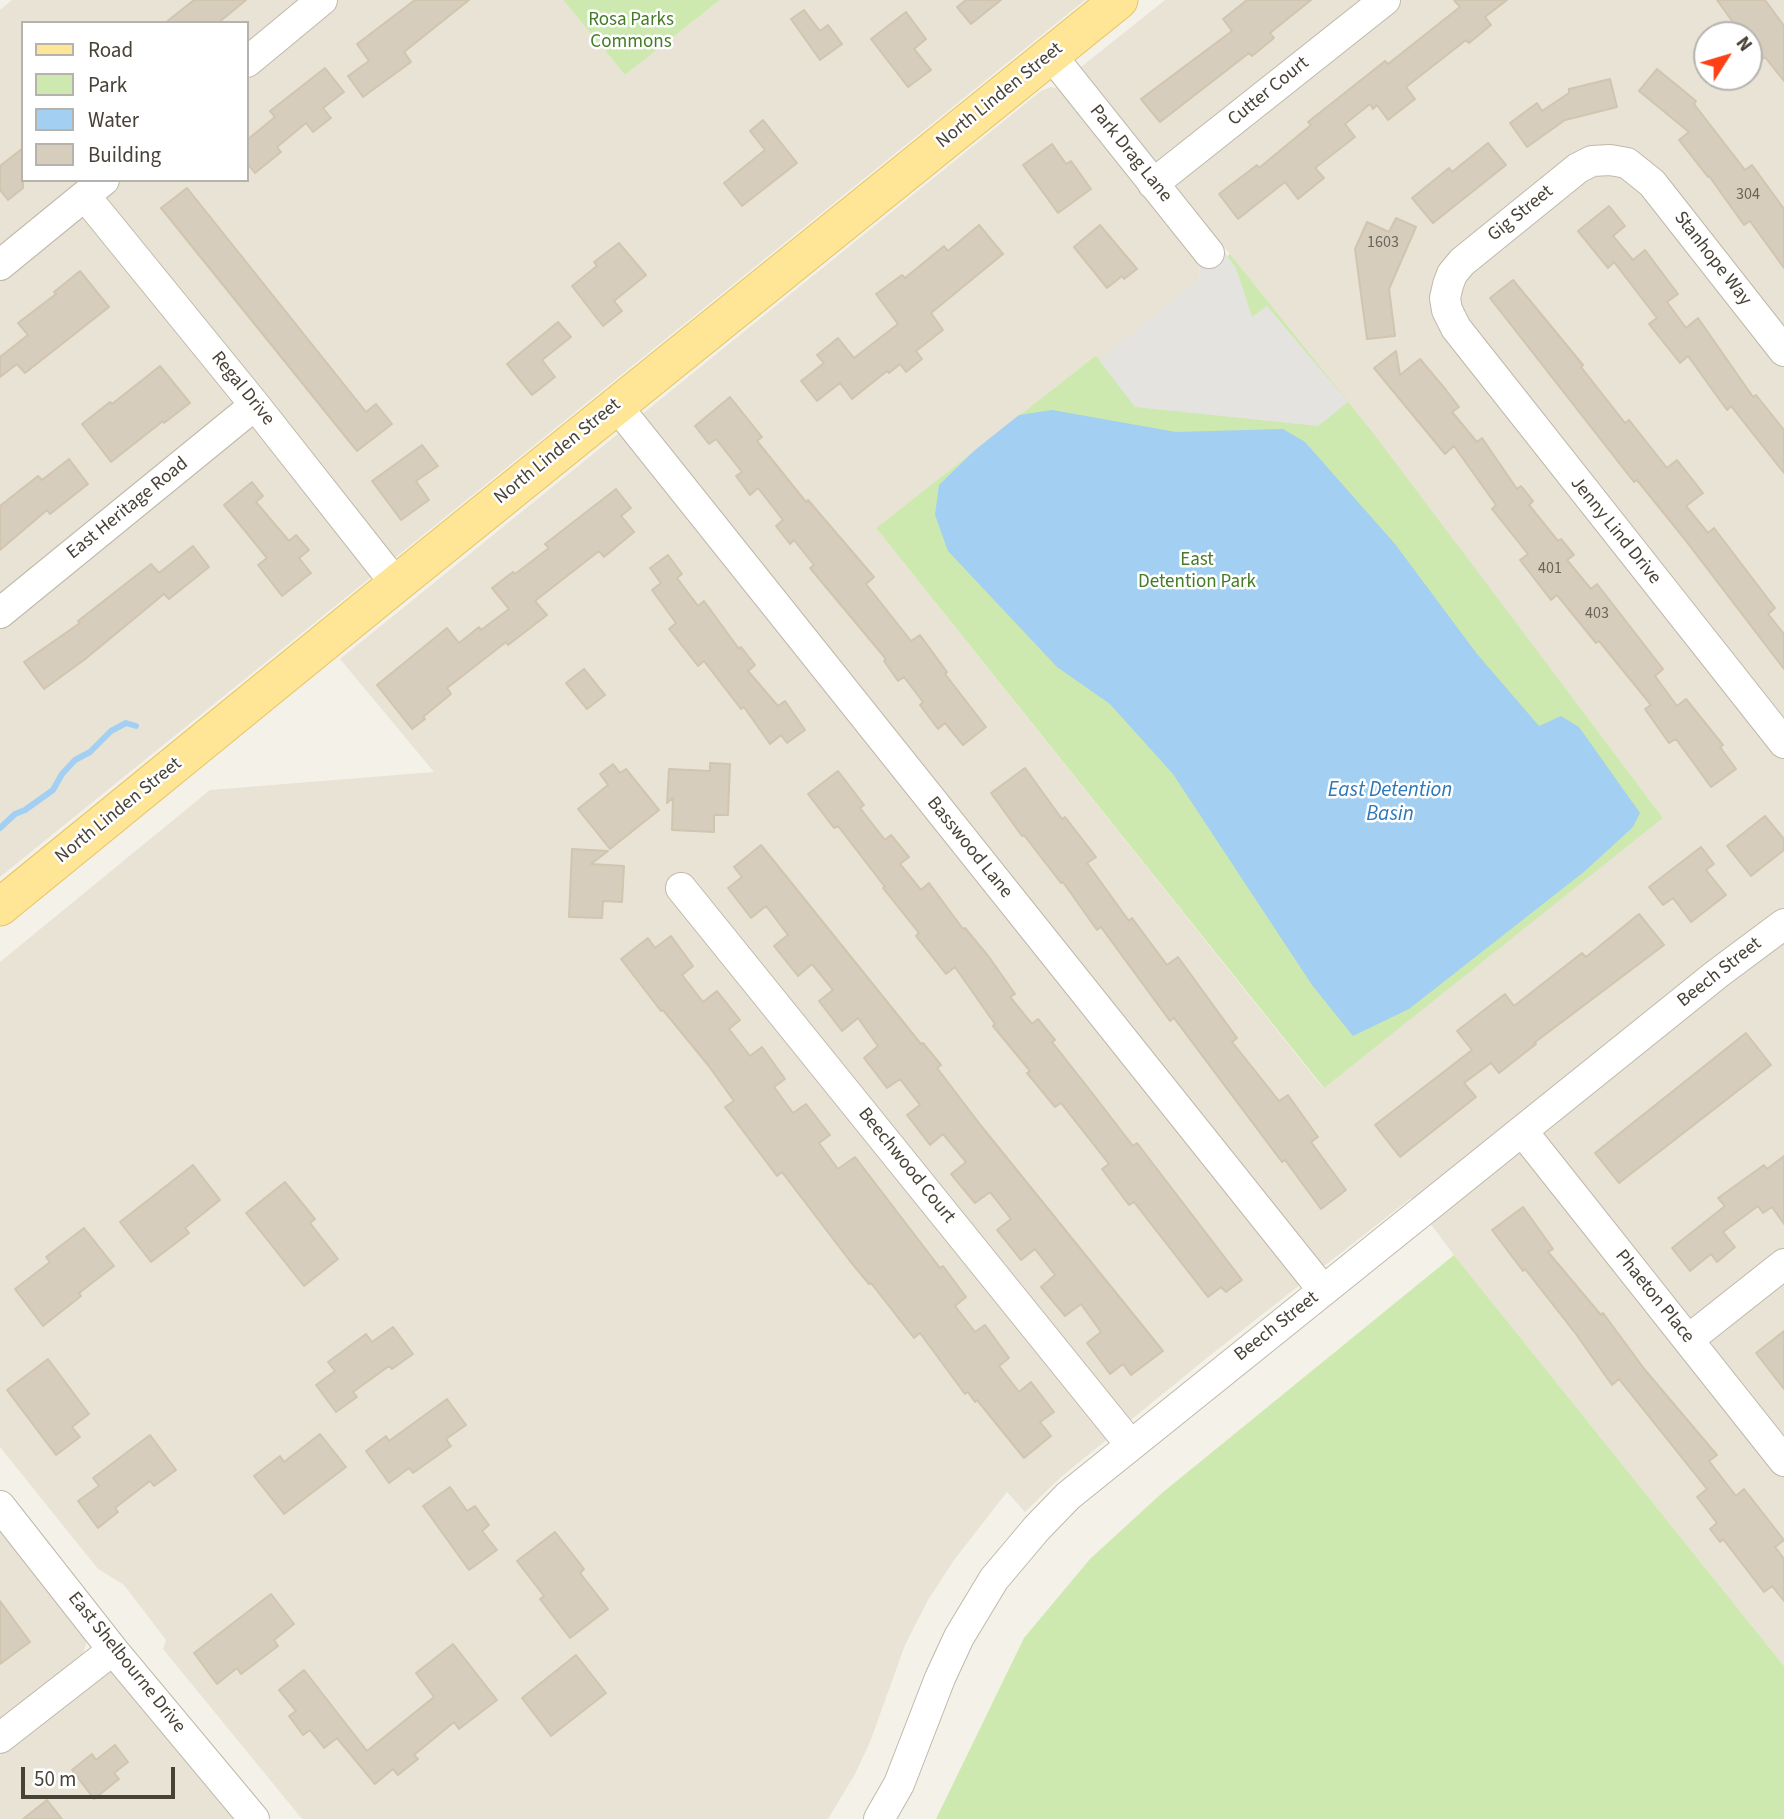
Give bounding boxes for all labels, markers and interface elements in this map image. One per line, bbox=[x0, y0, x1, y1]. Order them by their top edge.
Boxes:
park label: Rosa Parks Commons bbox=[588, 10, 674, 54]
legend bbox=[21, 21, 248, 182]
north arrow bbox=[1693, 21, 1763, 91]
text: N bbox=[1729, 31, 1758, 57]
text: Road bbox=[88, 35, 133, 65]
street label: North Linden Street bbox=[932, 38, 1068, 154]
street label: Cutter Court bbox=[1224, 52, 1314, 132]
text: Park bbox=[88, 70, 127, 100]
street label: Park Drag Lane bbox=[1084, 101, 1176, 207]
text: Water bbox=[88, 105, 139, 135]
text: Building bbox=[88, 140, 161, 170]
street label: Gig Street bbox=[1484, 181, 1558, 247]
house number: 304 bbox=[1736, 185, 1760, 205]
street label: Stanhope Way bbox=[1668, 207, 1756, 311]
house number: 1603 bbox=[1367, 233, 1399, 253]
street label: Regal Drive bbox=[205, 347, 279, 431]
street label: North Linden Street bbox=[490, 394, 626, 510]
street label: East Heritage Road bbox=[63, 453, 193, 565]
street label: Jenny Lind Drive bbox=[1565, 473, 1665, 589]
park label: East Detention Park bbox=[1138, 550, 1256, 594]
house number: 401 bbox=[1538, 559, 1562, 579]
house number: 403 bbox=[1585, 604, 1609, 624]
street label: North Linden Street bbox=[51, 753, 187, 869]
water label: East Detention Basin bbox=[1328, 778, 1452, 828]
street label: Basswood Lane bbox=[921, 793, 1017, 903]
street label: Beech Street bbox=[1673, 933, 1767, 1013]
street label: Beechwood Court bbox=[852, 1104, 960, 1228]
street label: Phaeton Place bbox=[1609, 1246, 1699, 1348]
street label: Beech Street bbox=[1230, 1287, 1324, 1367]
street label: East Shelbourne Drive bbox=[62, 1588, 190, 1738]
scale bar bbox=[24, 1752, 178, 1796]
text: 50 m bbox=[34, 1764, 76, 1794]

